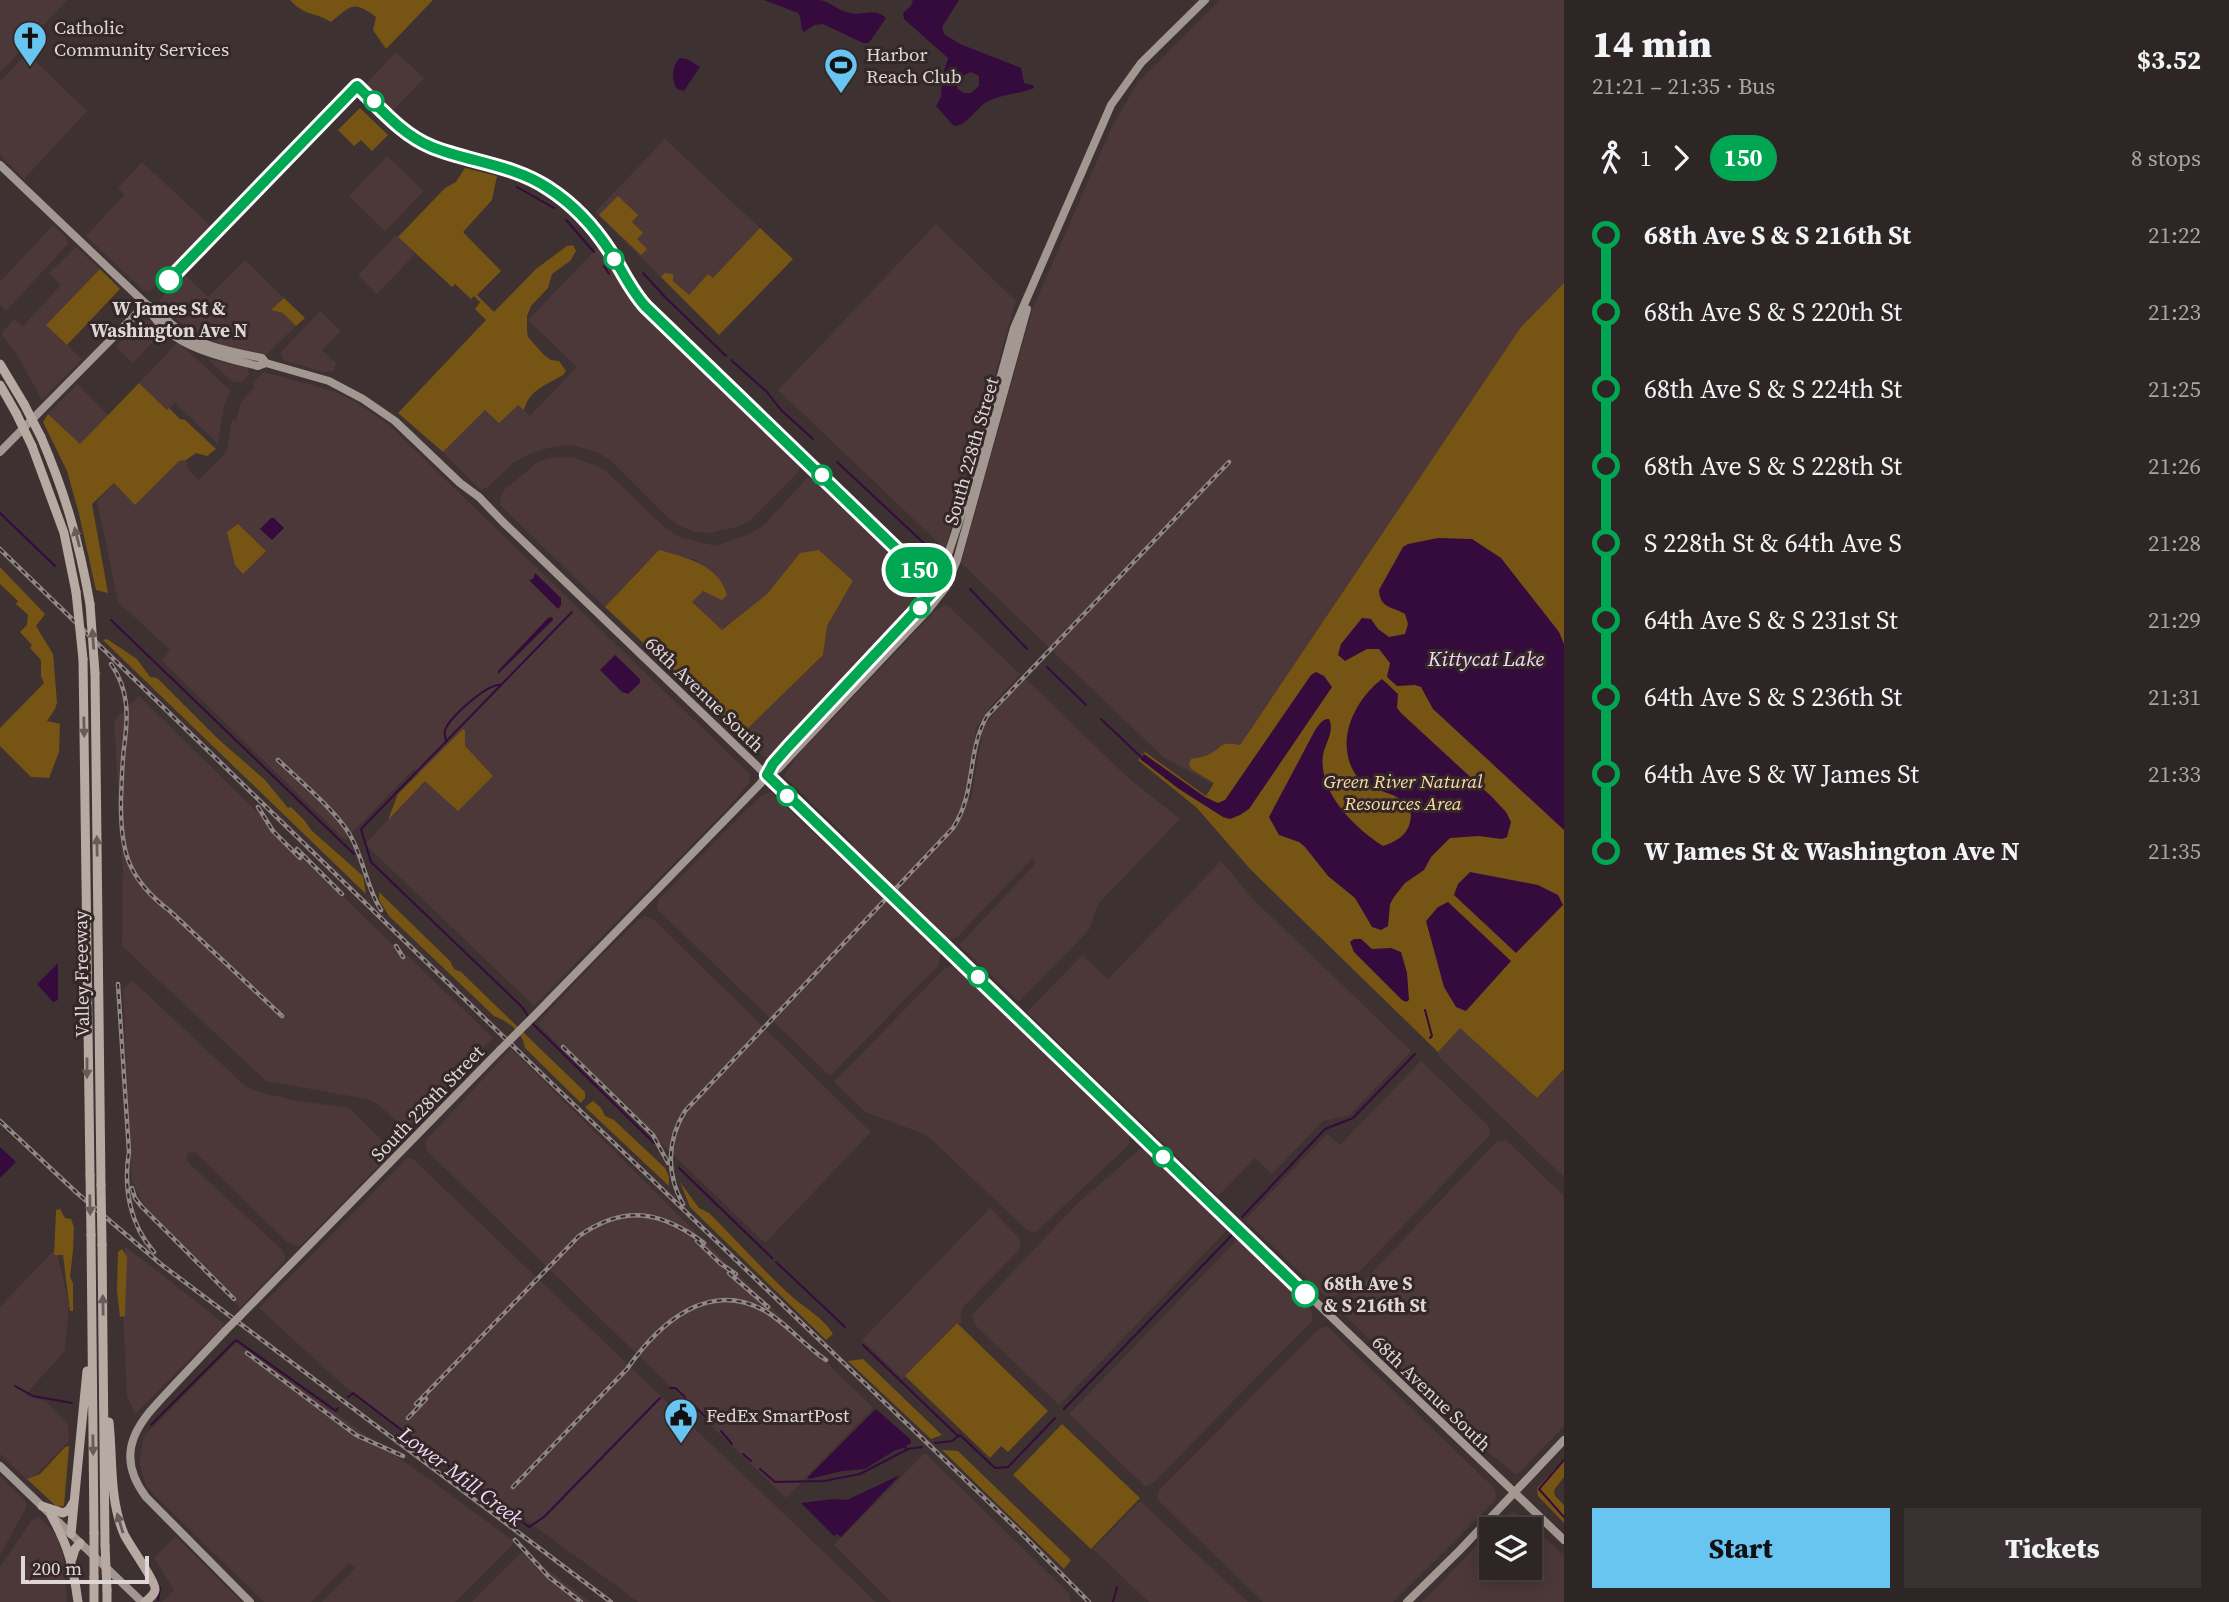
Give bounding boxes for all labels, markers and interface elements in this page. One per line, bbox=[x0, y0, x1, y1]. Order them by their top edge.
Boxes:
place label: Catholic Community Services bbox=[54, 14, 229, 62]
text: 14 min bbox=[1592, 18, 1712, 70]
church icon: Catholic Community Services bbox=[11, 19, 49, 68]
place label: Harbor Reach Club bbox=[866, 41, 962, 89]
text: $3.52 bbox=[2137, 42, 2201, 78]
sports icon: Harbor Reach Club bbox=[822, 46, 860, 95]
text: 21:21 – 21:35 · Bus bbox=[1592, 70, 1775, 102]
unlabelled marker bbox=[364, 91, 384, 111]
icon: walk bbox=[1592, 139, 1630, 177]
icon: forward bbox=[1662, 139, 1700, 177]
text: 150 bbox=[1724, 141, 1763, 174]
text: 1 bbox=[1640, 142, 1652, 174]
text: 8 stops bbox=[2131, 142, 2201, 174]
text: 68th Ave S & S 216th St bbox=[1644, 217, 1911, 253]
text: 21:22 bbox=[2148, 219, 2201, 251]
unlabelled marker bbox=[604, 249, 624, 269]
marker: W James St & Washington Ave N bbox=[156, 267, 182, 293]
text: 68th Ave S & S 220th St bbox=[1644, 294, 1902, 330]
place label: W James St & Washington Ave N bbox=[90, 295, 248, 343]
text: 21:23 bbox=[2148, 296, 2201, 328]
text: 68th Ave S & S 224th St bbox=[1644, 371, 1902, 407]
street label: South 228th Street bbox=[937, 373, 1005, 528]
text: 21:25 bbox=[2148, 373, 2201, 405]
text: 68th Ave S & S 228th St bbox=[1644, 448, 1902, 484]
text: 21:26 bbox=[2148, 450, 2201, 482]
unlabelled marker bbox=[812, 465, 832, 485]
text: S 228th St & 64th Ave S bbox=[1644, 525, 1902, 561]
one-way arrow bbox=[71, 526, 82, 548]
text: 21:28 bbox=[2148, 527, 2201, 559]
line badge: 150 bbox=[879, 547, 959, 593]
text: 150 bbox=[899, 553, 939, 586]
unlabelled marker bbox=[910, 598, 930, 618]
text: 64th Ave S & S 231st St bbox=[1644, 602, 1898, 638]
text: 21:29 bbox=[2148, 604, 2201, 636]
one-way arrow bbox=[87, 627, 98, 649]
street label: 68th Avenue South bbox=[640, 630, 770, 758]
water label: Kittycat Lake bbox=[1427, 644, 1545, 673]
text: 64th Ave S & S 236th St bbox=[1644, 679, 1902, 715]
text: 21:31 bbox=[2148, 681, 2201, 713]
one-way arrow bbox=[78, 716, 90, 738]
text: 64th Ave S & W James St bbox=[1644, 756, 1919, 792]
text: 21:33 bbox=[2148, 758, 2201, 790]
park label: Green River Natural Resources Area bbox=[1323, 768, 1483, 816]
unlabelled marker bbox=[777, 786, 797, 806]
text: W James St & Washington Ave N bbox=[1644, 833, 2020, 869]
one-way arrow bbox=[91, 835, 103, 857]
text: 21:35 bbox=[2148, 835, 2201, 867]
street label: Valley Freeway bbox=[67, 910, 95, 1038]
unlabelled marker bbox=[968, 967, 988, 987]
street label: South 228th Street bbox=[365, 1038, 490, 1167]
one-way arrow bbox=[81, 1057, 93, 1079]
unlabelled marker bbox=[1153, 1147, 1173, 1167]
one-way arrow bbox=[84, 1194, 96, 1216]
place label: 68th Ave S & S 216th St bbox=[1324, 1270, 1427, 1318]
marker: 68th Ave S & S 216th St bbox=[1292, 1281, 1318, 1307]
one-way arrow bbox=[97, 1294, 109, 1316]
street label: 68th Avenue South bbox=[1367, 1329, 1497, 1457]
public building icon: FedEx SmartPost bbox=[662, 1396, 700, 1445]
place label: FedEx SmartPost bbox=[706, 1402, 850, 1428]
water label: Lower Mill Creek bbox=[392, 1419, 529, 1532]
one-way arrow bbox=[87, 1434, 98, 1456]
button: Start bbox=[1592, 1508, 1890, 1588]
button: Tickets bbox=[1904, 1508, 2201, 1588]
one-way arrow bbox=[115, 1512, 125, 1533]
map controls bbox=[1479, 1517, 1542, 1580]
button: layers bbox=[1479, 1517, 1542, 1580]
scale bar bbox=[21, 1553, 149, 1585]
text: 200 m bbox=[32, 1555, 82, 1581]

